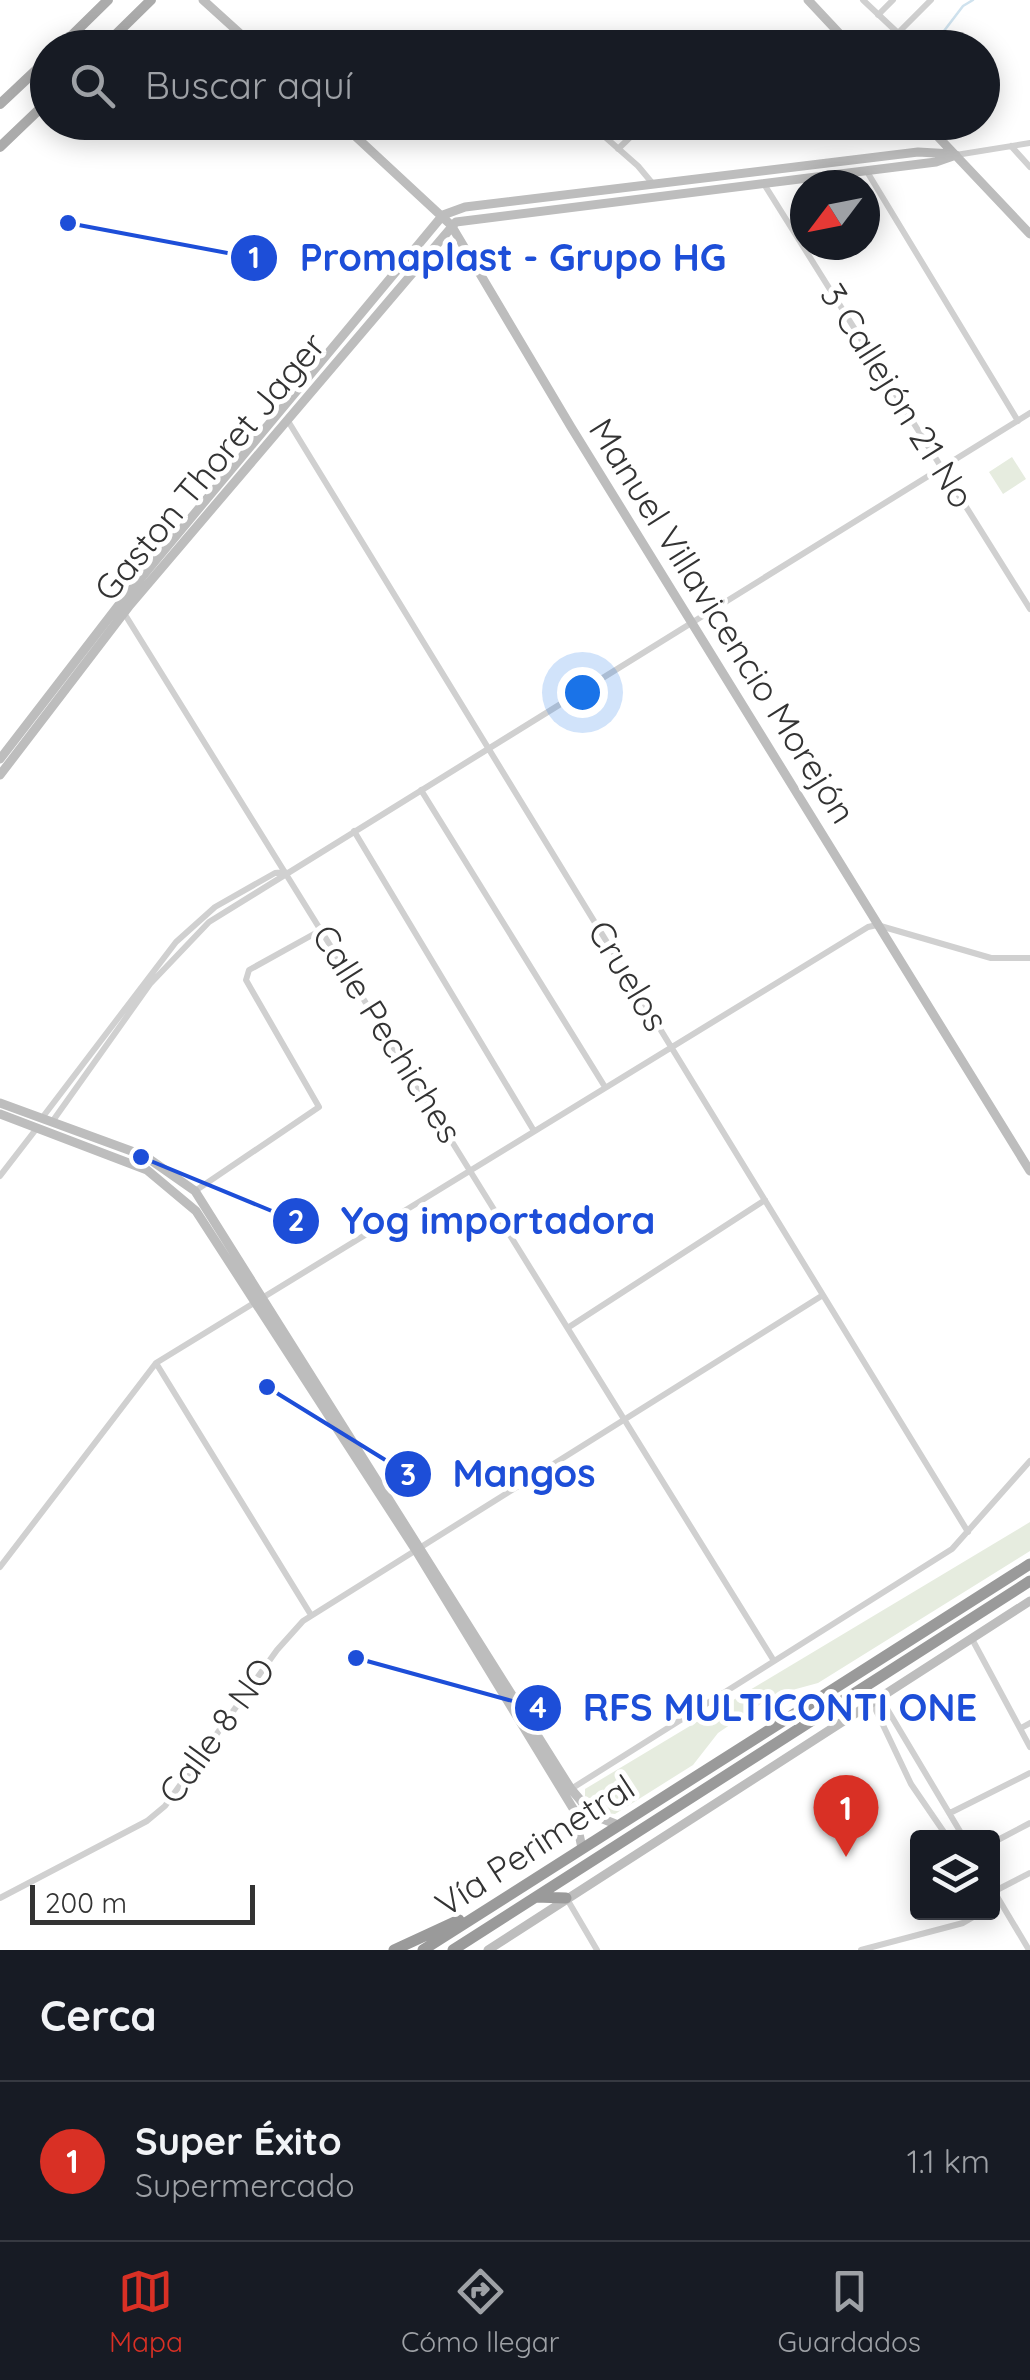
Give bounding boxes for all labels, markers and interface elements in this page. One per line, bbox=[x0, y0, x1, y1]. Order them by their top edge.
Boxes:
search box bbox=[30, 30, 1000, 140]
icon: search bbox=[65, 58, 120, 113]
text: Buscar aquí bbox=[145, 61, 353, 109]
north arrow bbox=[790, 170, 880, 260]
callout: Promaplast - Grupo HG bbox=[229, 224, 746, 292]
text: Promaplast - Grupo HG bbox=[300, 233, 726, 281]
text: 1 bbox=[248, 238, 260, 276]
street label: 3 Callejón 21 No bbox=[811, 275, 984, 516]
street label: Gaston Thoret Jager bbox=[84, 323, 334, 609]
street label: Manuel Villavicencio Morejón bbox=[580, 410, 866, 831]
your location bbox=[557, 667, 608, 718]
street label: Cruelos bbox=[579, 912, 679, 1039]
street label: Calle Pechiches bbox=[303, 916, 473, 1151]
callout: Yog importadora bbox=[271, 1187, 675, 1255]
text: Yog importadora bbox=[341, 1196, 655, 1244]
text: 2 bbox=[287, 1201, 305, 1239]
callout: Mangos bbox=[383, 1440, 616, 1508]
text: Mangos bbox=[452, 1449, 596, 1497]
text: 3 bbox=[400, 1455, 416, 1493]
street label: Calle 8 NO bbox=[148, 1649, 284, 1812]
callout: RFS MULTICONTI ONE bbox=[513, 1674, 997, 1742]
text: RFS MULTICONTI ONE bbox=[583, 1683, 977, 1731]
text: 4 bbox=[529, 1688, 547, 1726]
street label: Vía Perimetral bbox=[427, 1764, 642, 1926]
pin: 1 bbox=[814, 1774, 878, 1857]
map controls bbox=[910, 1830, 1000, 1920]
button: layers bbox=[910, 1830, 1000, 1920]
scale bar bbox=[30, 1880, 255, 1924]
text: 200 m bbox=[45, 1885, 127, 1920]
text: Cerca bbox=[40, 1989, 157, 2042]
text: Super Éxito bbox=[135, 2117, 342, 2165]
text: 1 bbox=[66, 2141, 79, 2181]
text: 1.1 km bbox=[907, 2141, 990, 2181]
text: Supermercado bbox=[135, 2165, 355, 2205]
tab: Mapa bbox=[109, 2264, 183, 2359]
tab: Cómo llegar bbox=[401, 2264, 560, 2359]
tab: Guardados bbox=[778, 2264, 921, 2359]

